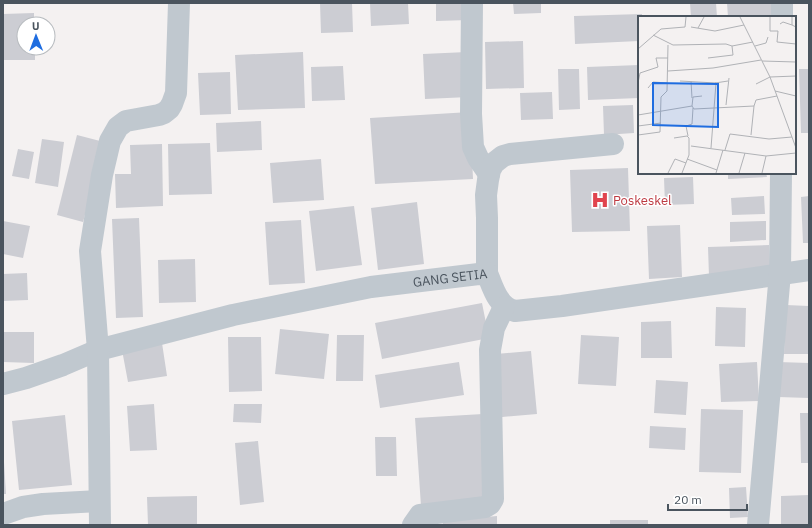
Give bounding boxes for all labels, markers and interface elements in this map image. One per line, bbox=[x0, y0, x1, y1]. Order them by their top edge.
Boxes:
north arrow bbox=[16, 16, 56, 56]
inset map bbox=[638, 16, 796, 174]
text: U bbox=[32, 19, 40, 33]
hospital icon: Poskeskel bbox=[590, 190, 610, 210]
place label: Poskeskel bbox=[613, 192, 672, 209]
street label: GANG SETIA bbox=[412, 265, 489, 291]
scale bar bbox=[668, 486, 747, 512]
text: 20 m bbox=[674, 492, 702, 507]

